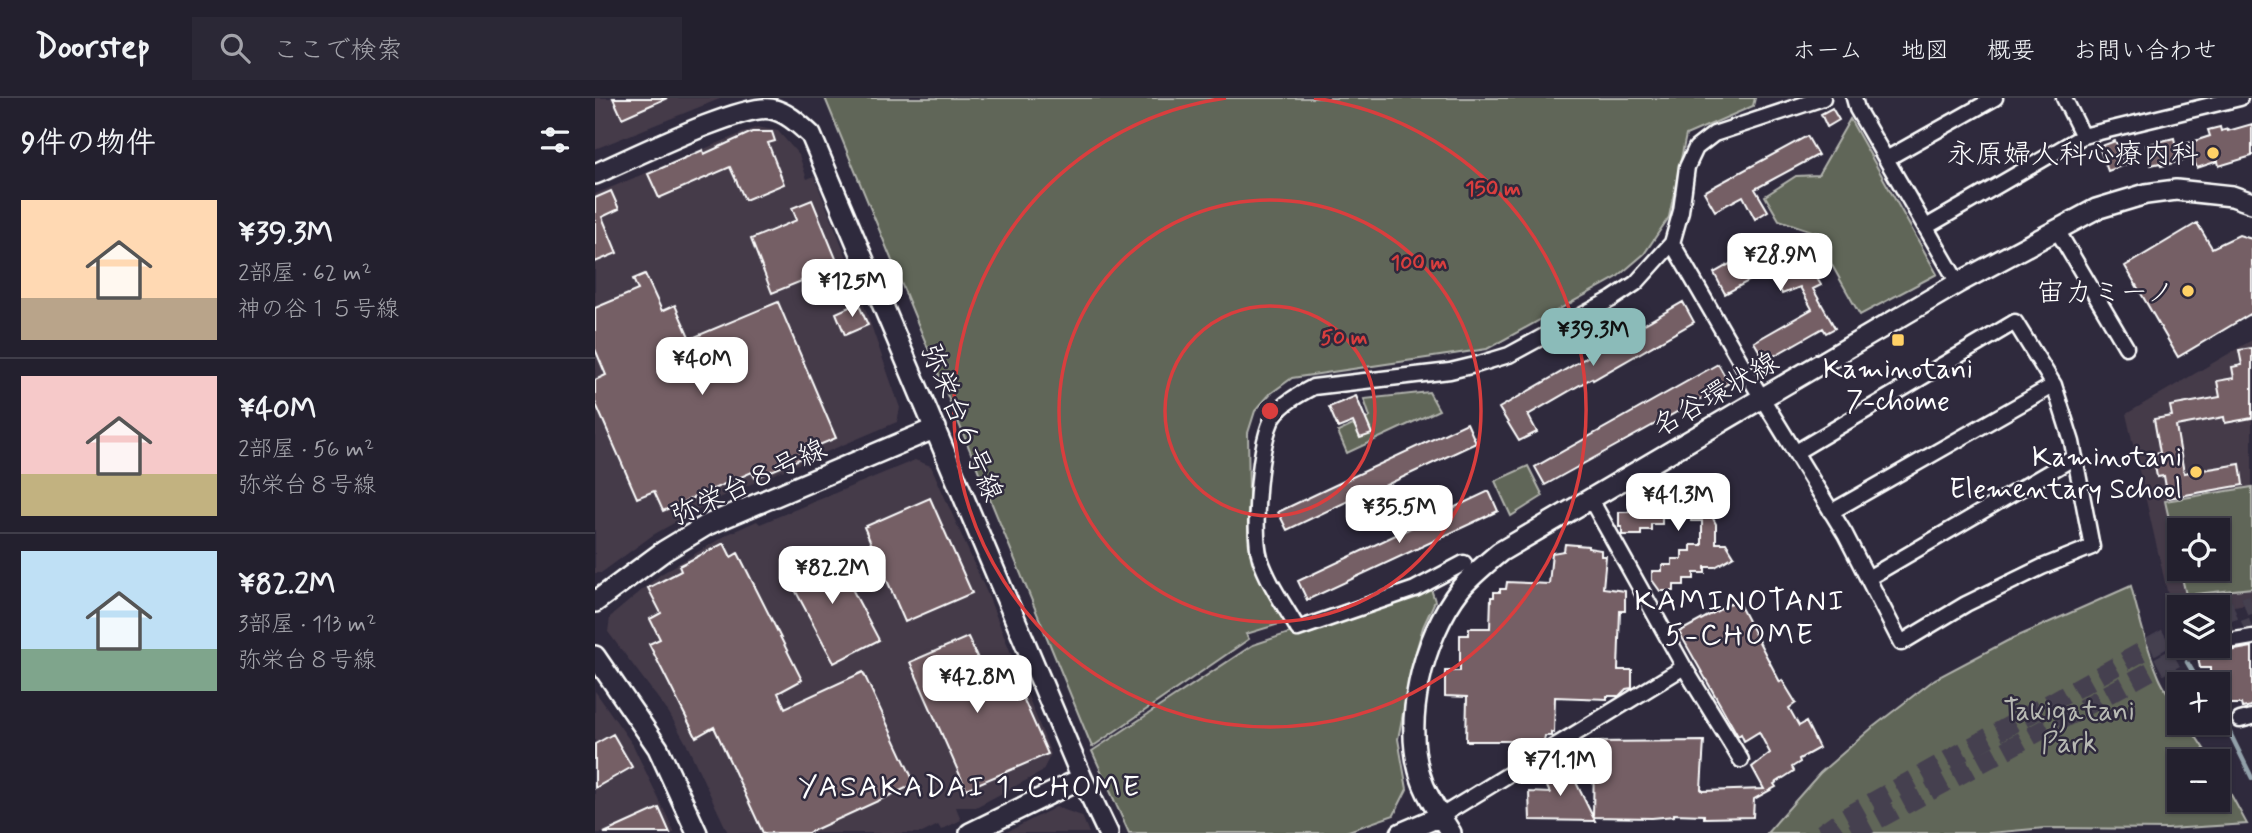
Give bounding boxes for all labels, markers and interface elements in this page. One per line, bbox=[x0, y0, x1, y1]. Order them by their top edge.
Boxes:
search box bbox=[192, 17, 682, 80]
text: Doorstep bbox=[35, 26, 150, 70]
icon: search bbox=[216, 29, 254, 67]
text: ここで検索 bbox=[272, 34, 402, 68]
text: ホーム bbox=[1792, 36, 1863, 67]
text: 地図 bbox=[1901, 36, 1949, 67]
text: 概要 bbox=[1987, 36, 2035, 67]
text: お問い合わせ bbox=[2073, 36, 2217, 67]
icon: filters bbox=[536, 121, 574, 159]
text: 9件の物件 bbox=[21, 124, 156, 163]
place label: 永原婦人科心療内科 bbox=[1947, 137, 2199, 174]
marker: 永原婦人科心療内科 bbox=[2205, 145, 2221, 161]
text: 150 m bbox=[1465, 175, 1521, 203]
text: ¥39.3M bbox=[238, 214, 333, 253]
icon: home bbox=[77, 228, 161, 312]
pin: ¥28.9M bbox=[1723, 234, 1837, 293]
text: ¥28.9M bbox=[1743, 241, 1817, 271]
text: 100 m bbox=[1391, 249, 1447, 277]
text: 2部屋 · 62 m² bbox=[238, 259, 372, 289]
pin: ¥125M bbox=[803, 260, 901, 319]
text: ¥125M bbox=[818, 267, 886, 297]
place label: 宙カミーノ bbox=[2037, 275, 2174, 312]
marker: 宙カミーノ bbox=[2180, 283, 2196, 299]
text: 神の谷１５号線 bbox=[238, 295, 399, 325]
pin: ¥39.3M bbox=[1536, 308, 1650, 368]
text: ¥39.3M bbox=[1557, 316, 1629, 346]
text: 50 m bbox=[1321, 324, 1368, 352]
marker: Kaminotani 7-chome bbox=[1890, 332, 1906, 348]
pin: ¥40M bbox=[661, 338, 743, 397]
street label: 弥栄台６号線 bbox=[911, 338, 1011, 508]
street label: 名谷環状線 bbox=[1646, 344, 1786, 446]
text: ¥40M bbox=[672, 345, 732, 375]
place label: Kaminotani 7-chome bbox=[1823, 352, 1973, 421]
text: ¥40M bbox=[238, 390, 316, 429]
centre of rings bbox=[1258, 399, 1282, 423]
icon: home bbox=[77, 404, 161, 488]
street label: 弥栄台８号線 bbox=[665, 431, 833, 536]
text: 2部屋 · 56 m² bbox=[238, 435, 374, 465]
place label: Kaminotani Elementary School bbox=[1949, 440, 2182, 509]
marker: Kaminotani Elementary School bbox=[2188, 464, 2204, 480]
text: 弥栄台８号線 bbox=[238, 471, 376, 501]
pin: ¥41.3M bbox=[1621, 474, 1735, 533]
text: ¥41.3M bbox=[1642, 481, 1714, 511]
pin: ¥35.5M bbox=[1342, 486, 1456, 545]
text: ¥35.5M bbox=[1362, 493, 1436, 523]
map controls bbox=[2167, 518, 2230, 812]
button: locate bbox=[2167, 518, 2230, 581]
pin: ¥82.2M bbox=[775, 546, 889, 606]
text: ¥82.2M bbox=[795, 554, 869, 584]
text: ¥82.2M bbox=[238, 565, 335, 604]
icon: home bbox=[77, 579, 161, 663]
district label: KAMINOTANI 5-CHOME bbox=[1634, 582, 1846, 655]
button: layers bbox=[2167, 595, 2230, 658]
text: 3部屋 · 113 m² bbox=[238, 610, 376, 640]
text: 弥栄台８号線 bbox=[238, 646, 376, 676]
pin: ¥42.8M bbox=[920, 656, 1034, 715]
text: ¥42.8M bbox=[939, 663, 1015, 693]
button: + bbox=[2167, 672, 2230, 735]
park label: Takigatani Park bbox=[2003, 694, 2135, 763]
pin: ¥71.1M bbox=[1503, 738, 1617, 798]
text: ¥71.1M bbox=[1524, 746, 1596, 776]
button: − bbox=[2167, 749, 2230, 812]
district label: YASAKADAI 1-CHOME bbox=[798, 768, 1142, 807]

